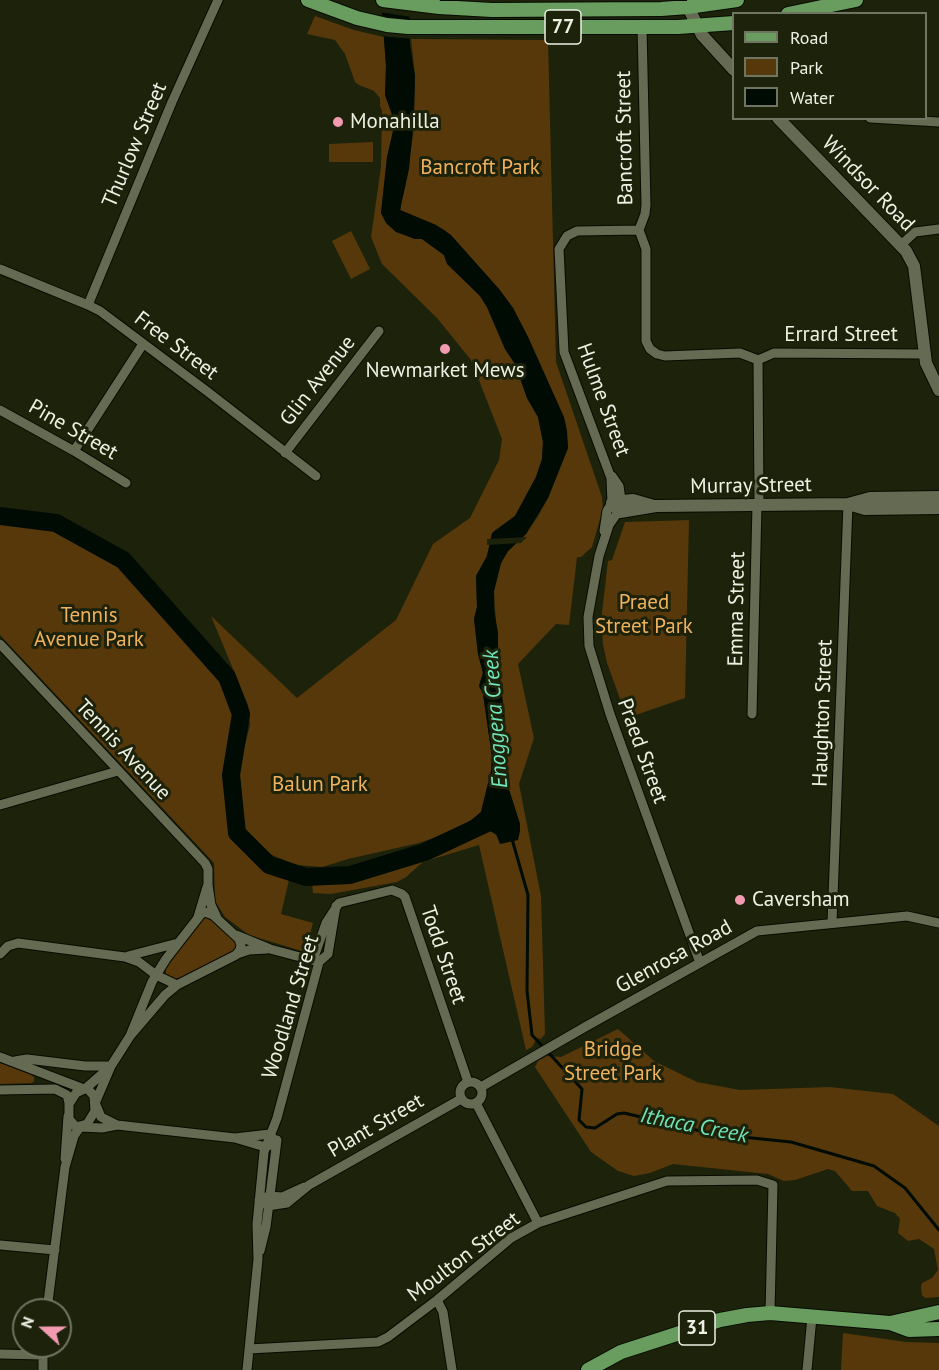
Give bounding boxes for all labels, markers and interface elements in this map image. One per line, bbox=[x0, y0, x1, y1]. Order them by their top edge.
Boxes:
road number: 77 bbox=[545, 10, 581, 44]
legend bbox=[732, 12, 927, 120]
text: Road bbox=[790, 26, 828, 49]
text: Park bbox=[790, 56, 823, 79]
street label: Bancroft Street bbox=[611, 71, 639, 205]
street label: Thurlow Street bbox=[97, 79, 173, 211]
text: Water bbox=[790, 86, 834, 109]
place label: Monahilla bbox=[350, 109, 440, 135]
marker: Monahilla bbox=[331, 115, 345, 129]
street label: Windsor Road bbox=[816, 131, 920, 237]
park label: Bancroft Park bbox=[420, 155, 540, 181]
street label: Free Street bbox=[129, 306, 223, 386]
street label: Errard Street bbox=[784, 322, 898, 348]
street label: Glin Avenue bbox=[275, 331, 361, 431]
street label: Hulme Street bbox=[571, 340, 635, 460]
marker: Newmarket Mews bbox=[438, 342, 452, 356]
place label: Newmarket Mews bbox=[365, 358, 525, 384]
street label: Pine Street bbox=[24, 394, 122, 466]
street label: Murray Street bbox=[690, 472, 812, 500]
street label: Emma Street bbox=[723, 551, 751, 667]
park label: Praed Street Park bbox=[595, 590, 693, 640]
park label: Tennis Avenue Park bbox=[34, 603, 144, 653]
street label: Haughton Street bbox=[808, 639, 838, 787]
water label: Enoggera Creek bbox=[478, 649, 514, 789]
street label: Tennis Avenue bbox=[70, 695, 176, 805]
street label: Praed Street bbox=[611, 695, 673, 807]
park label: Balun Park bbox=[272, 772, 368, 798]
place label: Caversham bbox=[752, 887, 850, 913]
marker: Caversham bbox=[733, 893, 747, 907]
street label: Todd Street bbox=[414, 903, 472, 1007]
street label: Glenrosa Road bbox=[612, 915, 736, 999]
street label: Woodland Street bbox=[257, 932, 325, 1082]
park label: Bridge Street Park bbox=[564, 1037, 662, 1087]
street label: Plant Street bbox=[324, 1089, 428, 1163]
water label: Ithaca Creek bbox=[638, 1103, 750, 1149]
street label: Moulton Street bbox=[403, 1207, 525, 1307]
north arrow bbox=[12, 1298, 72, 1358]
road number: 31 bbox=[679, 1311, 715, 1345]
text: N bbox=[16, 1314, 38, 1331]

